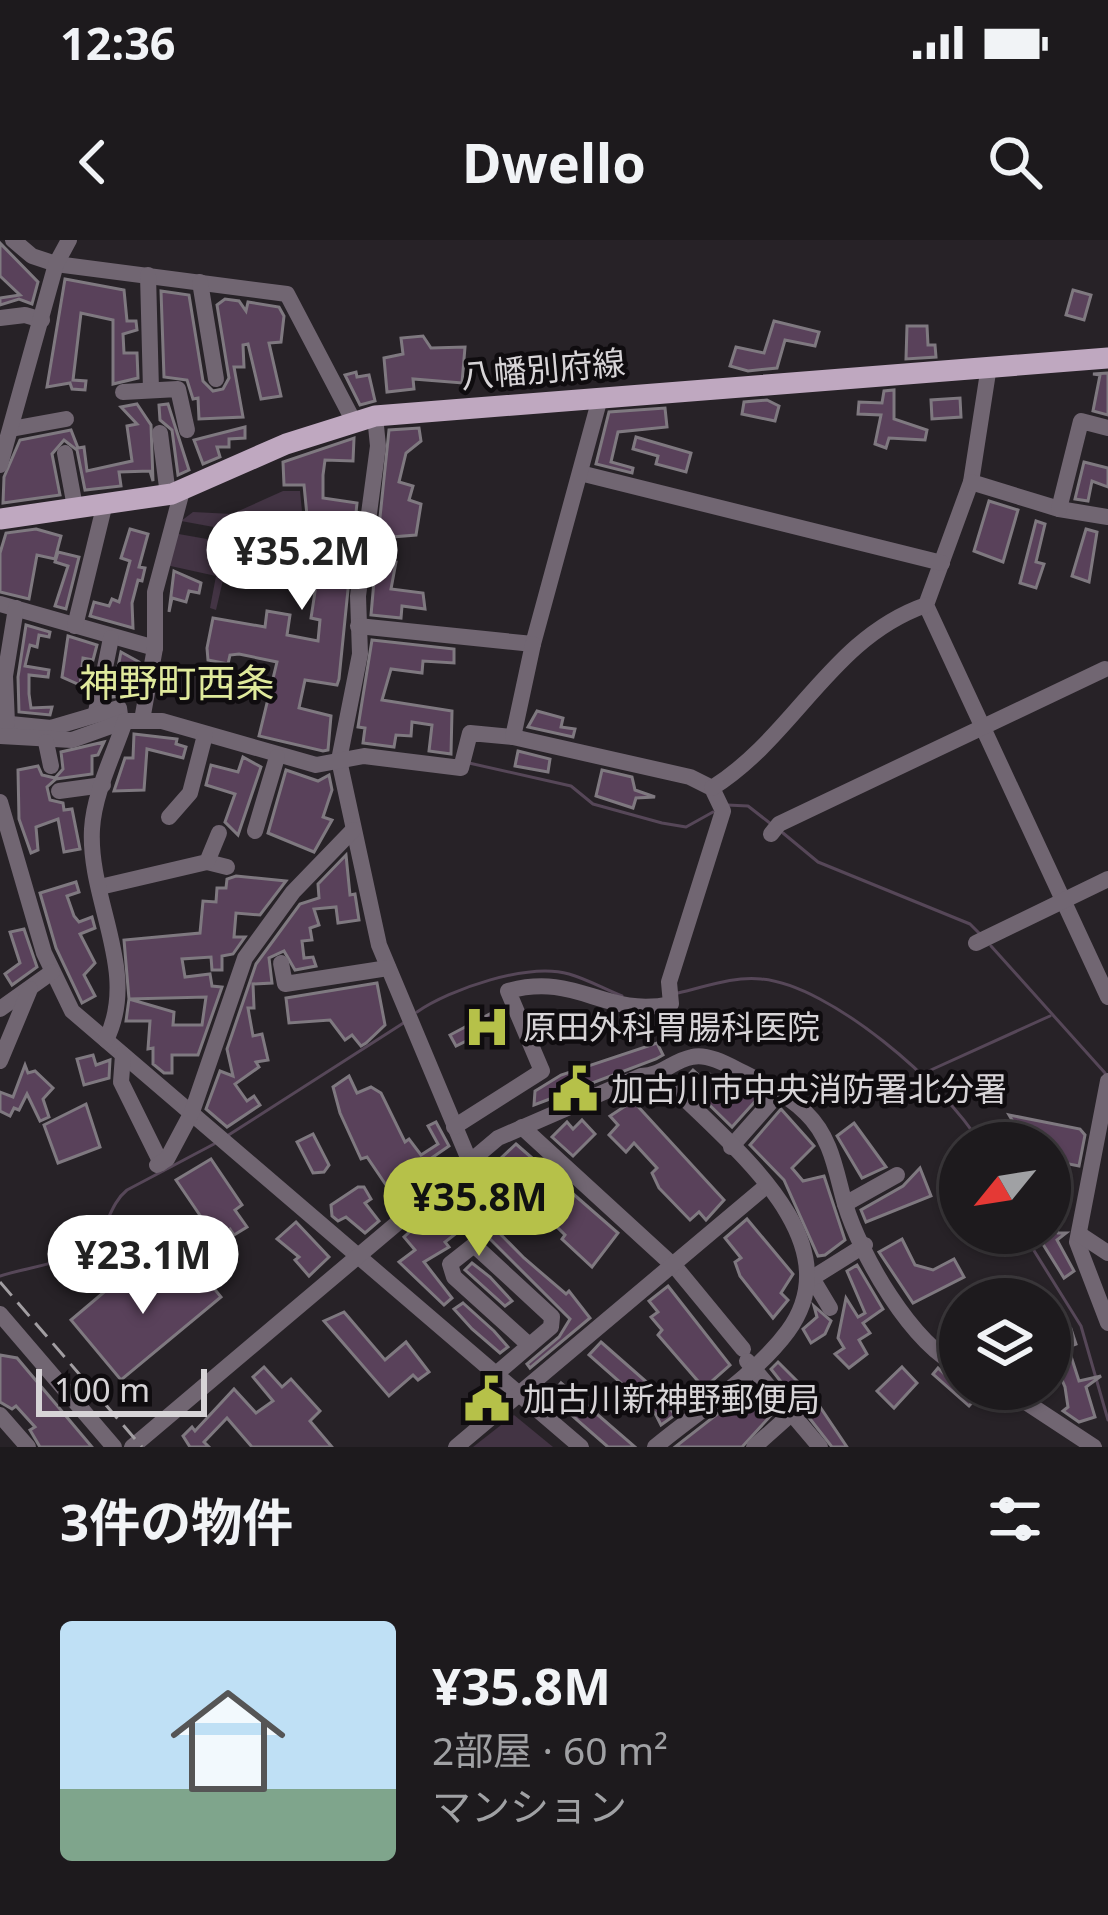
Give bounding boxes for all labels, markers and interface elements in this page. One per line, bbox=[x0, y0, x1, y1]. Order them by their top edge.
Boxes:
text: 12:36 bbox=[60, 12, 176, 73]
text: Dwello bbox=[462, 125, 646, 199]
icon: back bbox=[60, 129, 126, 195]
icon: search bbox=[982, 129, 1048, 195]
street label: 八幡別府線 bbox=[459, 339, 627, 398]
pin: ¥35.2M bbox=[204, 511, 400, 613]
text: ¥35.2M bbox=[234, 523, 370, 576]
district label: 神野町西条 bbox=[79, 655, 275, 708]
hospital icon: 原田外科胃腸科医院 bbox=[462, 1002, 512, 1052]
place label: 原田外科胃腸科医院 bbox=[523, 1004, 820, 1049]
public building icon: 加古川市中央消防署北分署 bbox=[550, 1064, 600, 1114]
place label: 加古川市中央消防署北分署 bbox=[611, 1066, 1007, 1111]
north arrow bbox=[939, 1122, 1071, 1254]
map controls bbox=[939, 1122, 1071, 1410]
pin: ¥35.8M bbox=[381, 1157, 577, 1259]
text: ¥35.8M bbox=[411, 1169, 547, 1222]
pin: ¥23.1M bbox=[45, 1215, 241, 1317]
text: ¥23.1M bbox=[75, 1227, 211, 1280]
button: layers bbox=[939, 1278, 1071, 1410]
scale bar bbox=[36, 1363, 207, 1416]
text: 100 m bbox=[54, 1367, 150, 1412]
public building icon: 加古川新神野郵便局 bbox=[462, 1374, 512, 1424]
place label: 加古川新神野郵便局 bbox=[523, 1376, 820, 1421]
text: 3件の物件 bbox=[60, 1486, 293, 1556]
icon: filters bbox=[982, 1486, 1048, 1552]
text: ¥35.8M bbox=[432, 1650, 611, 1720]
icon: home bbox=[156, 1669, 300, 1813]
text: 2部屋 · 60 m² bbox=[432, 1723, 668, 1776]
text: マンション bbox=[432, 1779, 627, 1832]

